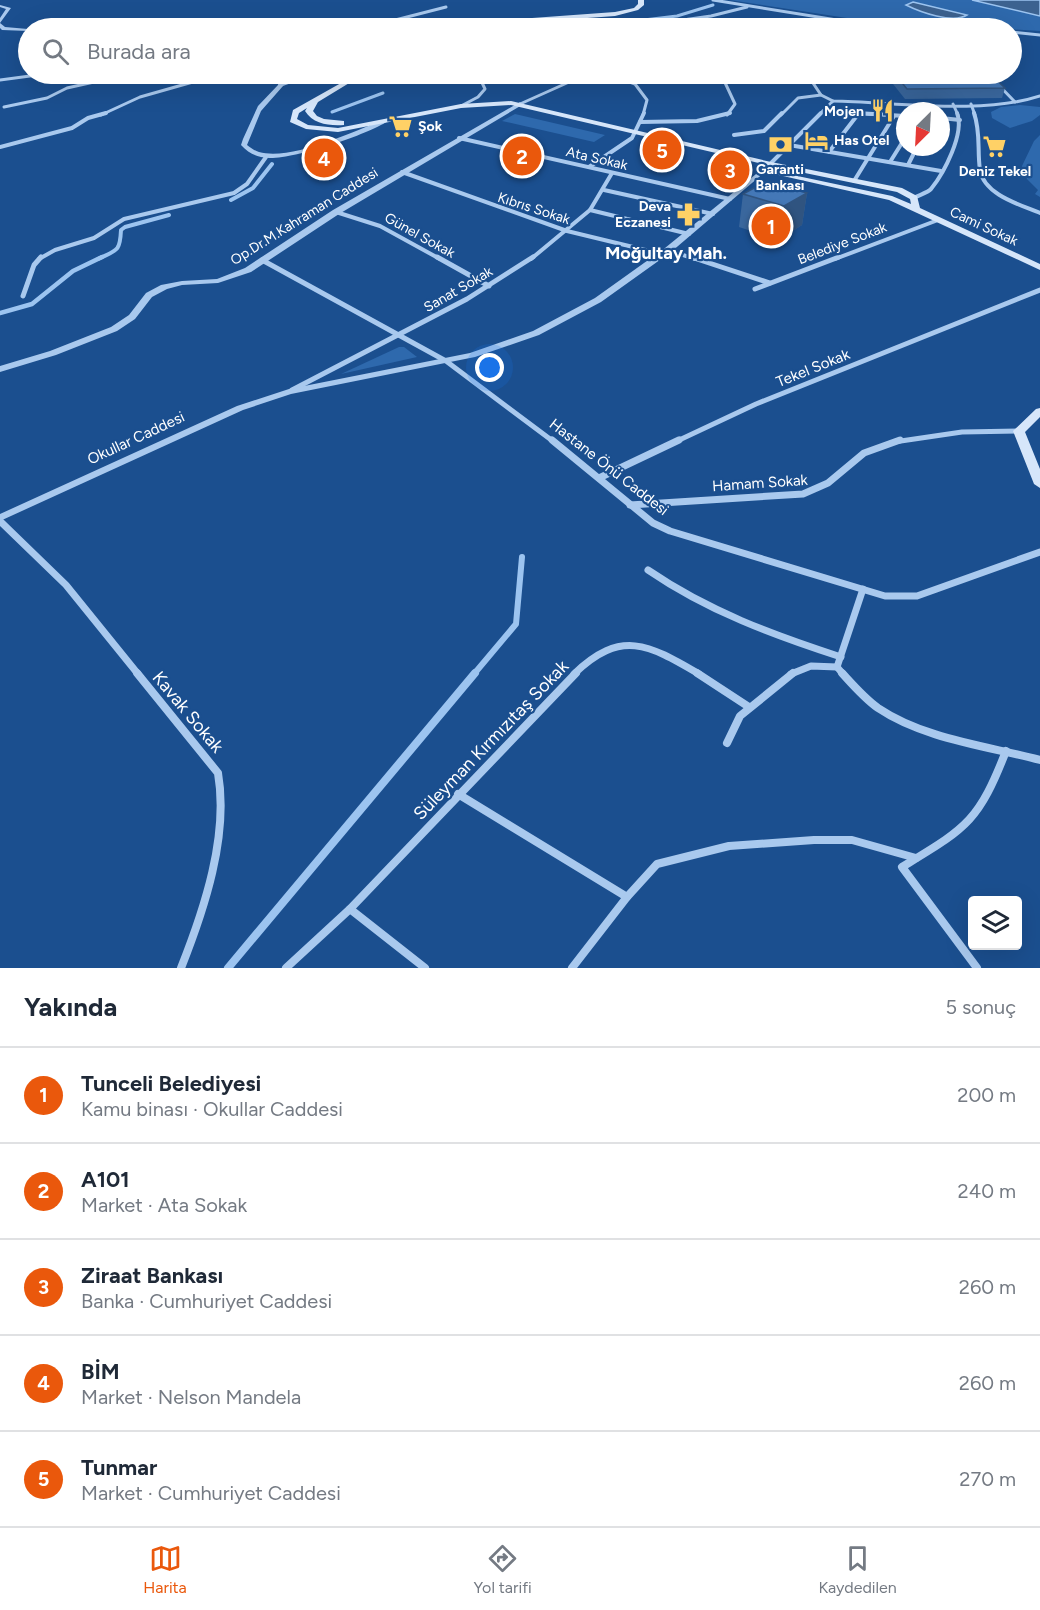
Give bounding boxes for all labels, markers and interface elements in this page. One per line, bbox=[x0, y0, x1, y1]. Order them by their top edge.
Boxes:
search box bbox=[18, 18, 1022, 84]
icon: search bbox=[39, 35, 72, 68]
text: Burada ara bbox=[87, 38, 191, 65]
restaurant icon: Mojen bbox=[869, 98, 895, 124]
north arrow bbox=[896, 102, 950, 156]
place label: Mojen bbox=[824, 103, 864, 120]
supermarket icon: Şok bbox=[387, 113, 413, 139]
place label: Şok bbox=[418, 118, 443, 135]
hotel icon: Has Otel bbox=[803, 127, 829, 153]
pin: 5 bbox=[642, 128, 682, 172]
bank icon: Garanti Bankası bbox=[767, 132, 793, 158]
place label: Has Otel bbox=[834, 132, 890, 149]
pin: 2 bbox=[502, 134, 542, 178]
supermarket icon: Deniz Tekel bbox=[982, 134, 1008, 160]
pin: 4 bbox=[304, 136, 344, 180]
street label: Ata Sokak bbox=[564, 143, 630, 174]
pin: 3 bbox=[710, 148, 750, 192]
place label: Garanti Bankası bbox=[756, 161, 804, 194]
place label: Deniz Tekel bbox=[959, 163, 1031, 180]
street label: Op.Dr.M.Kahraman Caddesi bbox=[227, 164, 381, 269]
street label: Kıbrıs Sokak bbox=[495, 189, 572, 228]
place label: Deva Eczanesi bbox=[615, 198, 671, 231]
pharmacy icon: Deva Eczanesi bbox=[676, 201, 702, 227]
street label: Cami Sokak bbox=[947, 203, 1021, 250]
pin: 1 bbox=[752, 204, 790, 248]
street label: Günel Sokak bbox=[382, 209, 458, 262]
street label: Belediye Sokak bbox=[795, 219, 889, 268]
district label: Moğultay Mah. bbox=[605, 242, 727, 264]
street label: Sanat Sokak bbox=[421, 263, 496, 316]
street label: Tekel Sokak bbox=[774, 345, 853, 391]
your location bbox=[475, 353, 504, 382]
street label: Okullar Caddesi bbox=[85, 408, 187, 468]
street label: Hastane Önü Caddesi bbox=[546, 415, 672, 519]
street label: Hamam Sokak bbox=[712, 471, 809, 495]
street label: Süleyman Kırmızıtaş Sokak bbox=[409, 655, 573, 824]
street label: Kavak Sokak bbox=[148, 667, 229, 757]
map controls bbox=[968, 896, 1022, 950]
button: layers bbox=[968, 896, 1022, 950]
text: Yakında bbox=[24, 991, 117, 1023]
text: 5 sonuç bbox=[946, 995, 1016, 1019]
text: Tunceli Belediyesi bbox=[81, 1070, 261, 1097]
text: 1 bbox=[39, 1083, 48, 1107]
text: 200 m bbox=[957, 1083, 1016, 1107]
text: Kamu binası · Okullar Caddesi bbox=[81, 1097, 343, 1121]
text: A101 bbox=[81, 1166, 130, 1193]
text: 2 bbox=[38, 1179, 49, 1203]
text: 240 m bbox=[958, 1179, 1016, 1203]
text: Market · Ata Sokak bbox=[81, 1193, 247, 1217]
text: Ziraat Bankası bbox=[81, 1262, 223, 1289]
text: 3 bbox=[38, 1275, 49, 1299]
text: 260 m bbox=[959, 1275, 1016, 1299]
text: Banka · Cumhuriyet Caddesi bbox=[81, 1289, 332, 1313]
text: BİM bbox=[81, 1358, 120, 1385]
text: 4 bbox=[37, 1371, 50, 1395]
text: 260 m bbox=[959, 1371, 1016, 1395]
text: Market · Nelson Mandela bbox=[81, 1385, 301, 1409]
text: Tunmar bbox=[81, 1454, 157, 1481]
text: 5 bbox=[38, 1467, 49, 1491]
text: 270 m bbox=[959, 1467, 1016, 1491]
text: Market · Cumhuriyet Caddesi bbox=[81, 1481, 341, 1505]
tab: Harita bbox=[143, 1542, 187, 1597]
tab: Yol tarifi bbox=[473, 1542, 532, 1597]
tab: Kaydedilen bbox=[818, 1542, 897, 1597]

